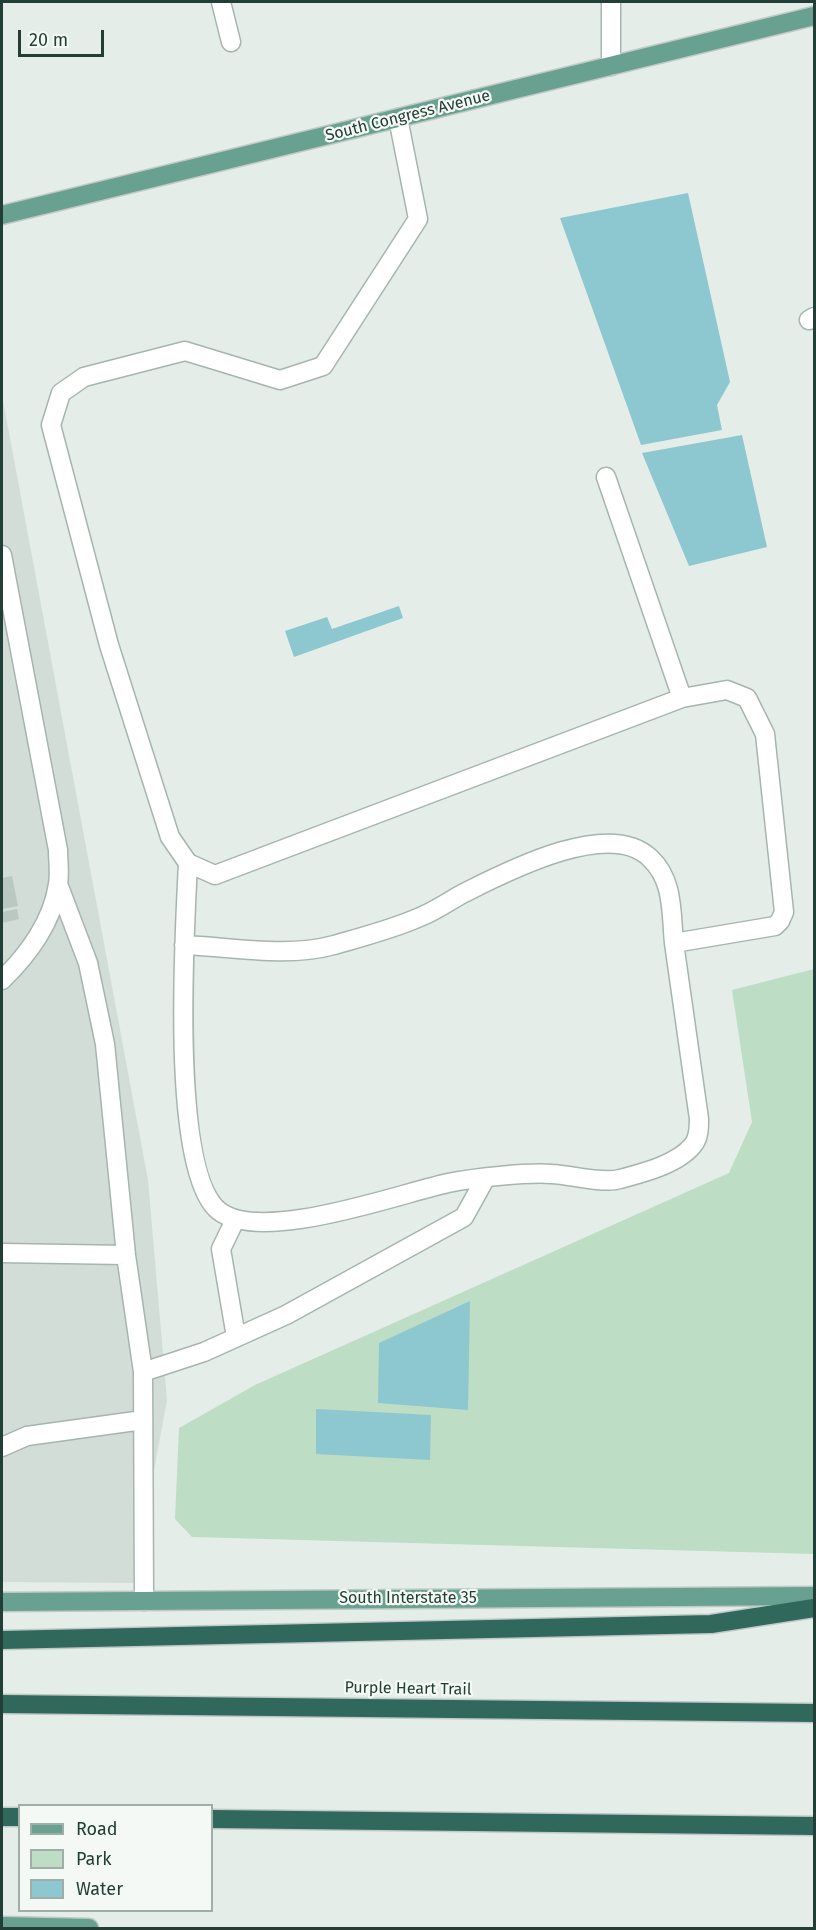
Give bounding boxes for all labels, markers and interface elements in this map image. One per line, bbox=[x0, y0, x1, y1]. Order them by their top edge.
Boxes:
scale bar bbox=[21, 18, 106, 56]
text: 20 m bbox=[29, 29, 68, 51]
street label: South Congress Avenue bbox=[324, 86, 492, 146]
street label: South Interstate 35 bbox=[339, 1589, 477, 1609]
street label: Purple Heart Trail bbox=[344, 1678, 472, 1700]
legend bbox=[18, 1804, 213, 1912]
text: Road bbox=[76, 1818, 118, 1840]
text: Park bbox=[76, 1848, 111, 1870]
text: Water bbox=[76, 1878, 123, 1900]

